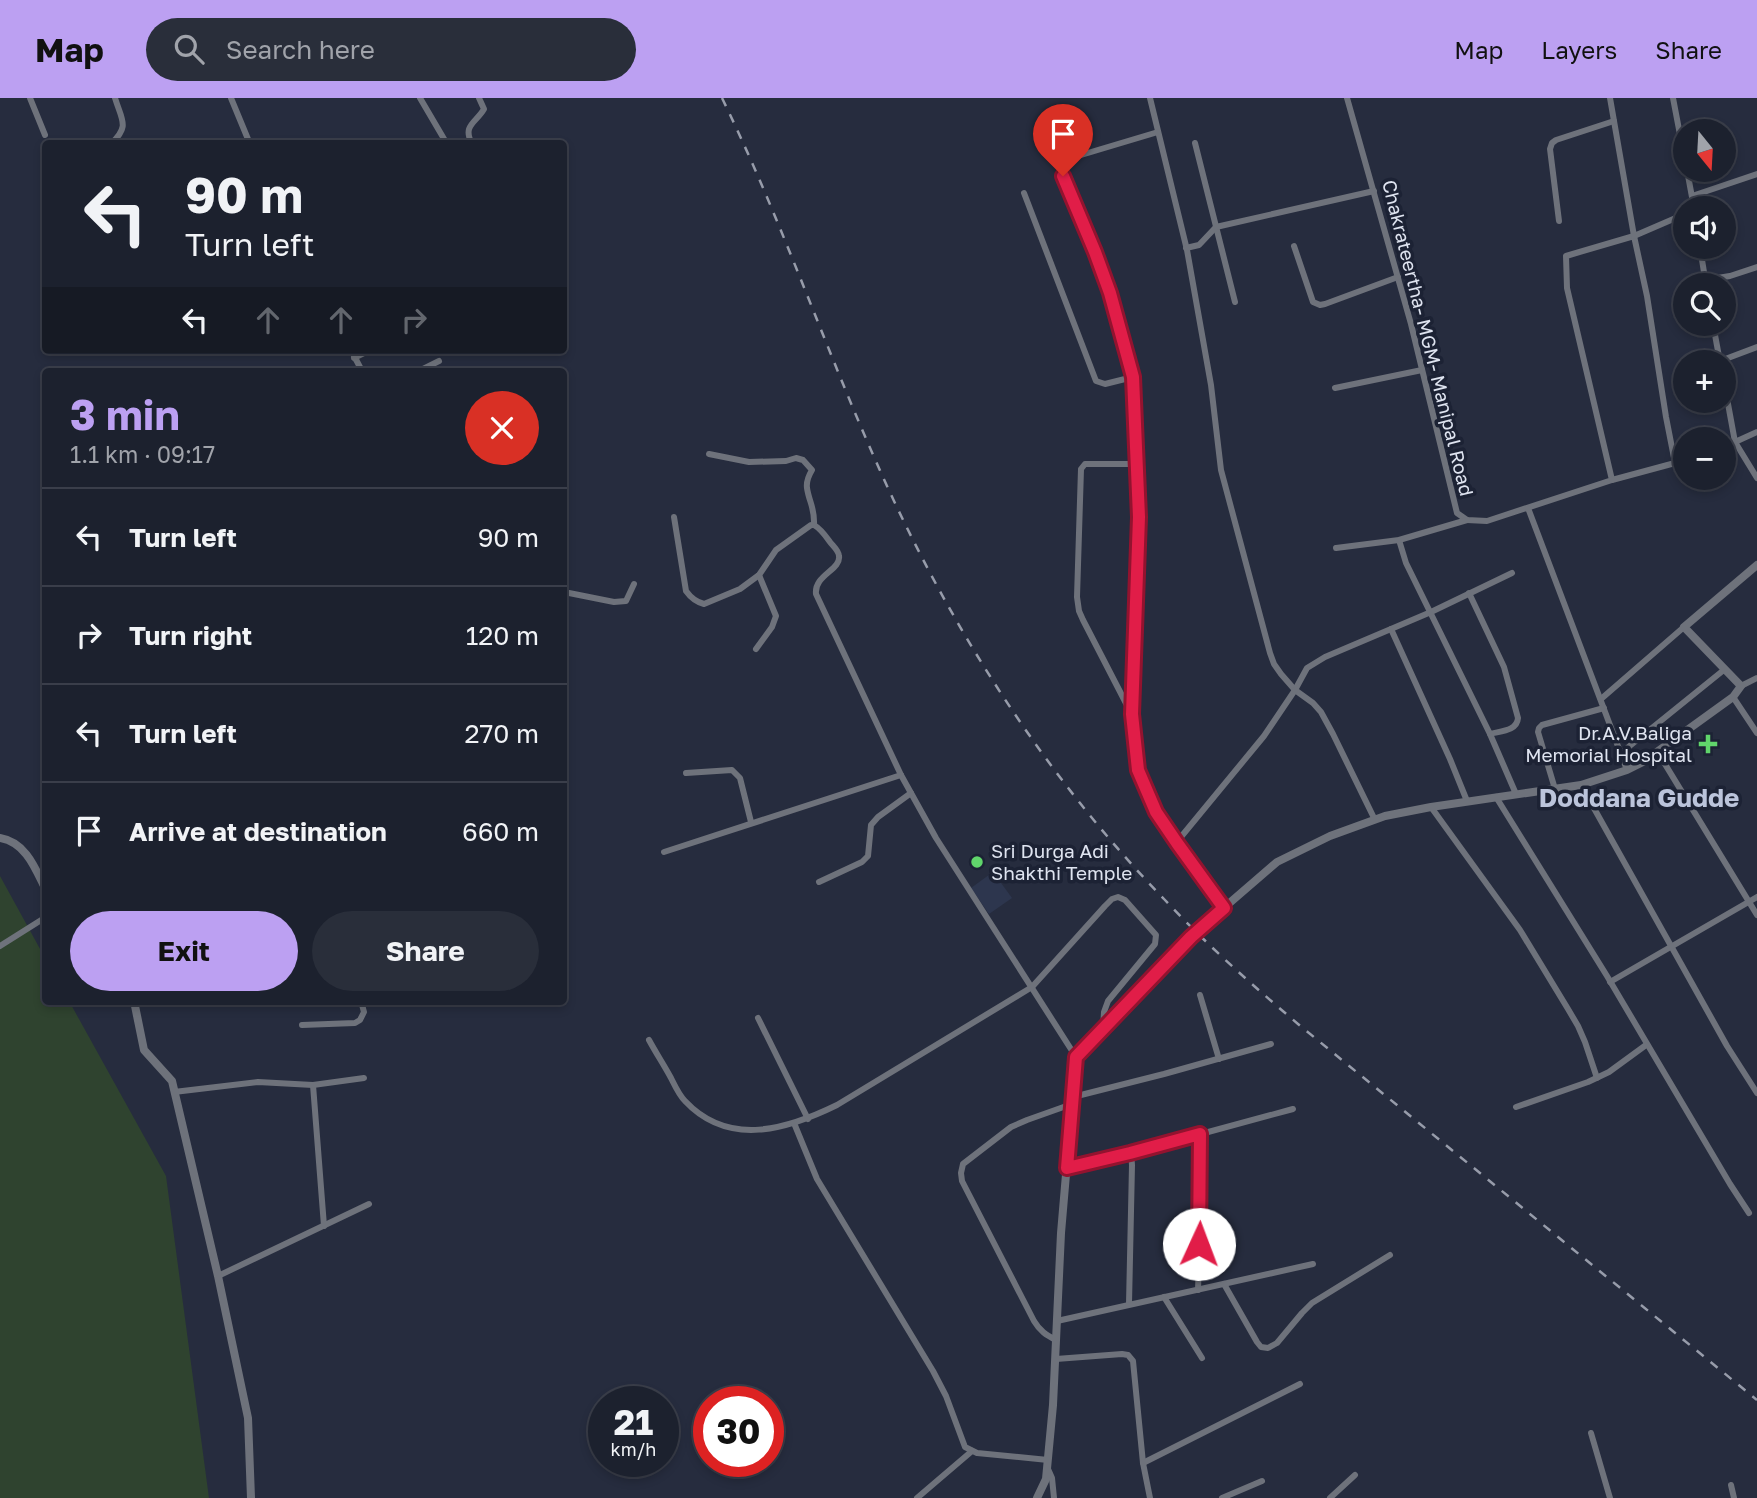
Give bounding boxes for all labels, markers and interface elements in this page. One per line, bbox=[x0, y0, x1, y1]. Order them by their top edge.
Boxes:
search box bbox=[146, 18, 636, 81]
text: Map bbox=[35, 30, 104, 69]
icon: search bbox=[170, 30, 208, 68]
text: Search here bbox=[226, 34, 375, 65]
text: Map bbox=[1454, 35, 1503, 64]
text: Layers bbox=[1541, 35, 1617, 64]
text: Share bbox=[1655, 35, 1722, 64]
pin bbox=[1033, 104, 1093, 176]
icon: arrive bbox=[1044, 115, 1082, 153]
north arrow bbox=[1673, 119, 1736, 182]
map controls bbox=[1673, 119, 1736, 490]
text: 90 m bbox=[185, 165, 303, 224]
icon: left bbox=[70, 168, 161, 259]
street label: Chakrateertha- MGM- Manipal Road bbox=[1378, 177, 1479, 498]
button: sound bbox=[1673, 196, 1736, 259]
text: Turn left bbox=[185, 225, 314, 263]
button: search bbox=[1673, 273, 1736, 336]
icon: left bbox=[176, 301, 214, 339]
icon: ahead bbox=[249, 301, 287, 339]
icon: ahead bbox=[322, 301, 360, 339]
icon: right bbox=[395, 301, 433, 339]
button: + bbox=[1673, 350, 1736, 413]
text: 3 min bbox=[70, 389, 180, 439]
button: close bbox=[465, 391, 539, 465]
button: − bbox=[1673, 427, 1736, 490]
text: 1.1 km · 09:17 bbox=[70, 440, 215, 468]
icon: left bbox=[70, 518, 108, 556]
text: Turn left bbox=[129, 522, 237, 553]
text: 90 m bbox=[478, 522, 539, 553]
icon: right bbox=[70, 616, 108, 654]
text: Turn right bbox=[129, 620, 252, 651]
text: 120 m bbox=[466, 620, 539, 651]
icon: left bbox=[70, 714, 108, 752]
text: Turn left bbox=[129, 718, 237, 749]
text: 270 m bbox=[465, 718, 539, 749]
place label: Dr.A.V.Baliga Memorial Hospital bbox=[1525, 721, 1692, 766]
marker: Dr.A.V.Baliga Memorial Hospital bbox=[1698, 734, 1718, 754]
district label: Doddana Gudde bbox=[1539, 782, 1739, 813]
icon: arrive bbox=[70, 812, 108, 850]
text: Arrive at destination bbox=[129, 816, 387, 847]
text: 660 m bbox=[462, 816, 539, 847]
place label: Sri Durga Adi Shakthi Temple bbox=[991, 839, 1132, 884]
marker: Sri Durga Adi Shakthi Temple bbox=[969, 854, 985, 870]
button: Exit bbox=[70, 911, 298, 991]
button: Share bbox=[312, 911, 539, 991]
position arrow bbox=[1162, 1207, 1236, 1281]
speed limit sign: 30 bbox=[693, 1386, 784, 1477]
text: 21 bbox=[614, 1401, 653, 1443]
text: km/h bbox=[611, 1438, 656, 1460]

